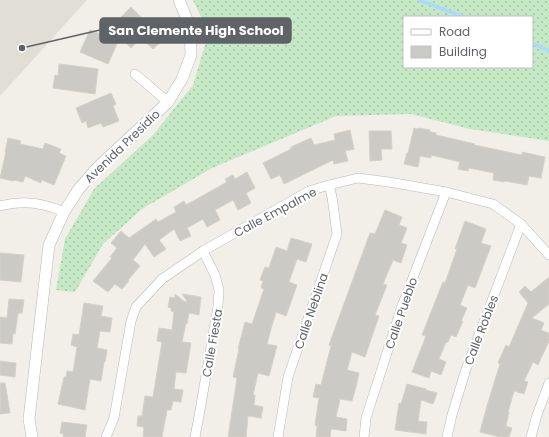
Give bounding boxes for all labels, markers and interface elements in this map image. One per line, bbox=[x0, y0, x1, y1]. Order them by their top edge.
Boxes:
legend bbox=[403, 16, 533, 68]
callout: San Clemente High School bbox=[100, 18, 291, 43]
text: San Clemente High School bbox=[108, 21, 284, 40]
text: Road bbox=[439, 23, 470, 40]
text: Building bbox=[439, 43, 487, 60]
street label: Avenida Presidio bbox=[80, 105, 164, 187]
street label: Calle Empalme bbox=[231, 183, 319, 241]
street label: Calle Neblina bbox=[290, 271, 332, 351]
street label: Calle Pueblo bbox=[381, 275, 421, 351]
street label: Calle Robles bbox=[460, 293, 502, 367]
street label: Calle Fiesta bbox=[198, 307, 226, 379]

